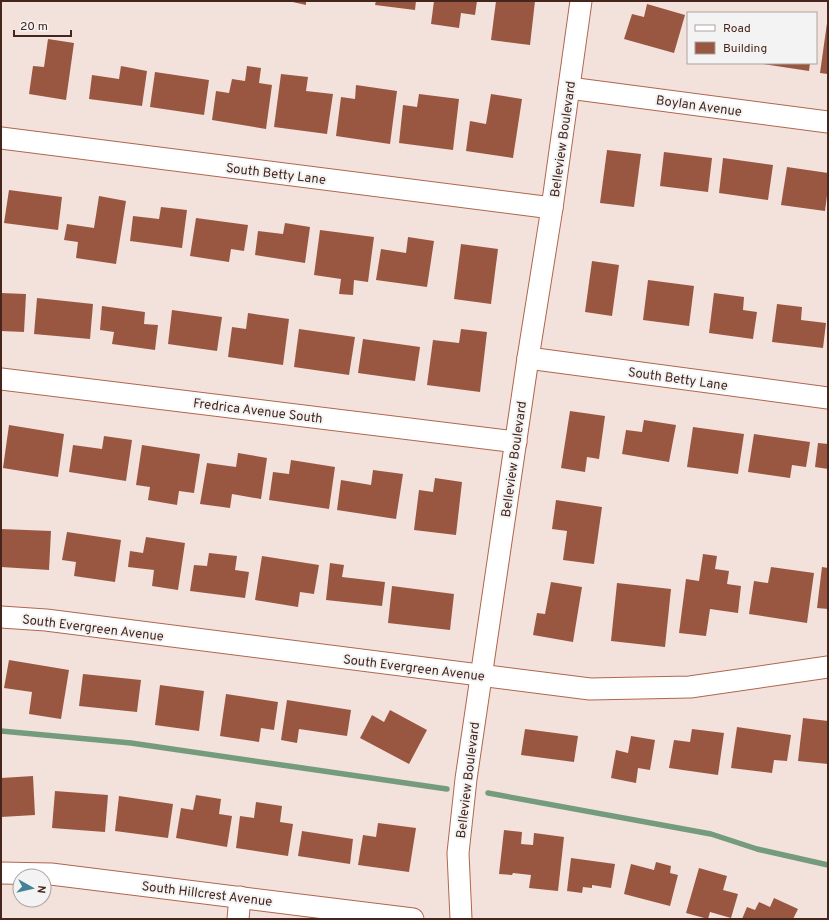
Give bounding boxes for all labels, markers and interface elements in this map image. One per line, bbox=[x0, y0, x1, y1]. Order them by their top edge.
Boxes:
scale bar bbox=[14, 12, 71, 38]
legend bbox=[687, 12, 817, 64]
text: 20 m bbox=[20, 19, 48, 35]
text: Road bbox=[723, 21, 751, 37]
text: Building bbox=[723, 41, 767, 57]
street label: Belleview Boulevard bbox=[548, 80, 580, 198]
street label: Boylan Avenue bbox=[655, 93, 743, 121]
street label: South Betty Lane bbox=[225, 161, 327, 189]
street label: South Betty Lane bbox=[627, 365, 729, 395]
street label: Fredrica Avenue South bbox=[192, 396, 323, 428]
street label: Belleview Boulevard bbox=[499, 400, 531, 518]
street label: South Evergreen Avenue bbox=[21, 612, 164, 646]
street label: South Evergreen Avenue bbox=[342, 652, 485, 686]
street label: Belleview Boulevard bbox=[454, 721, 484, 839]
north arrow bbox=[12, 868, 52, 908]
street label: South Hillcrest Avenue bbox=[141, 879, 273, 911]
text: N bbox=[33, 884, 48, 894]

